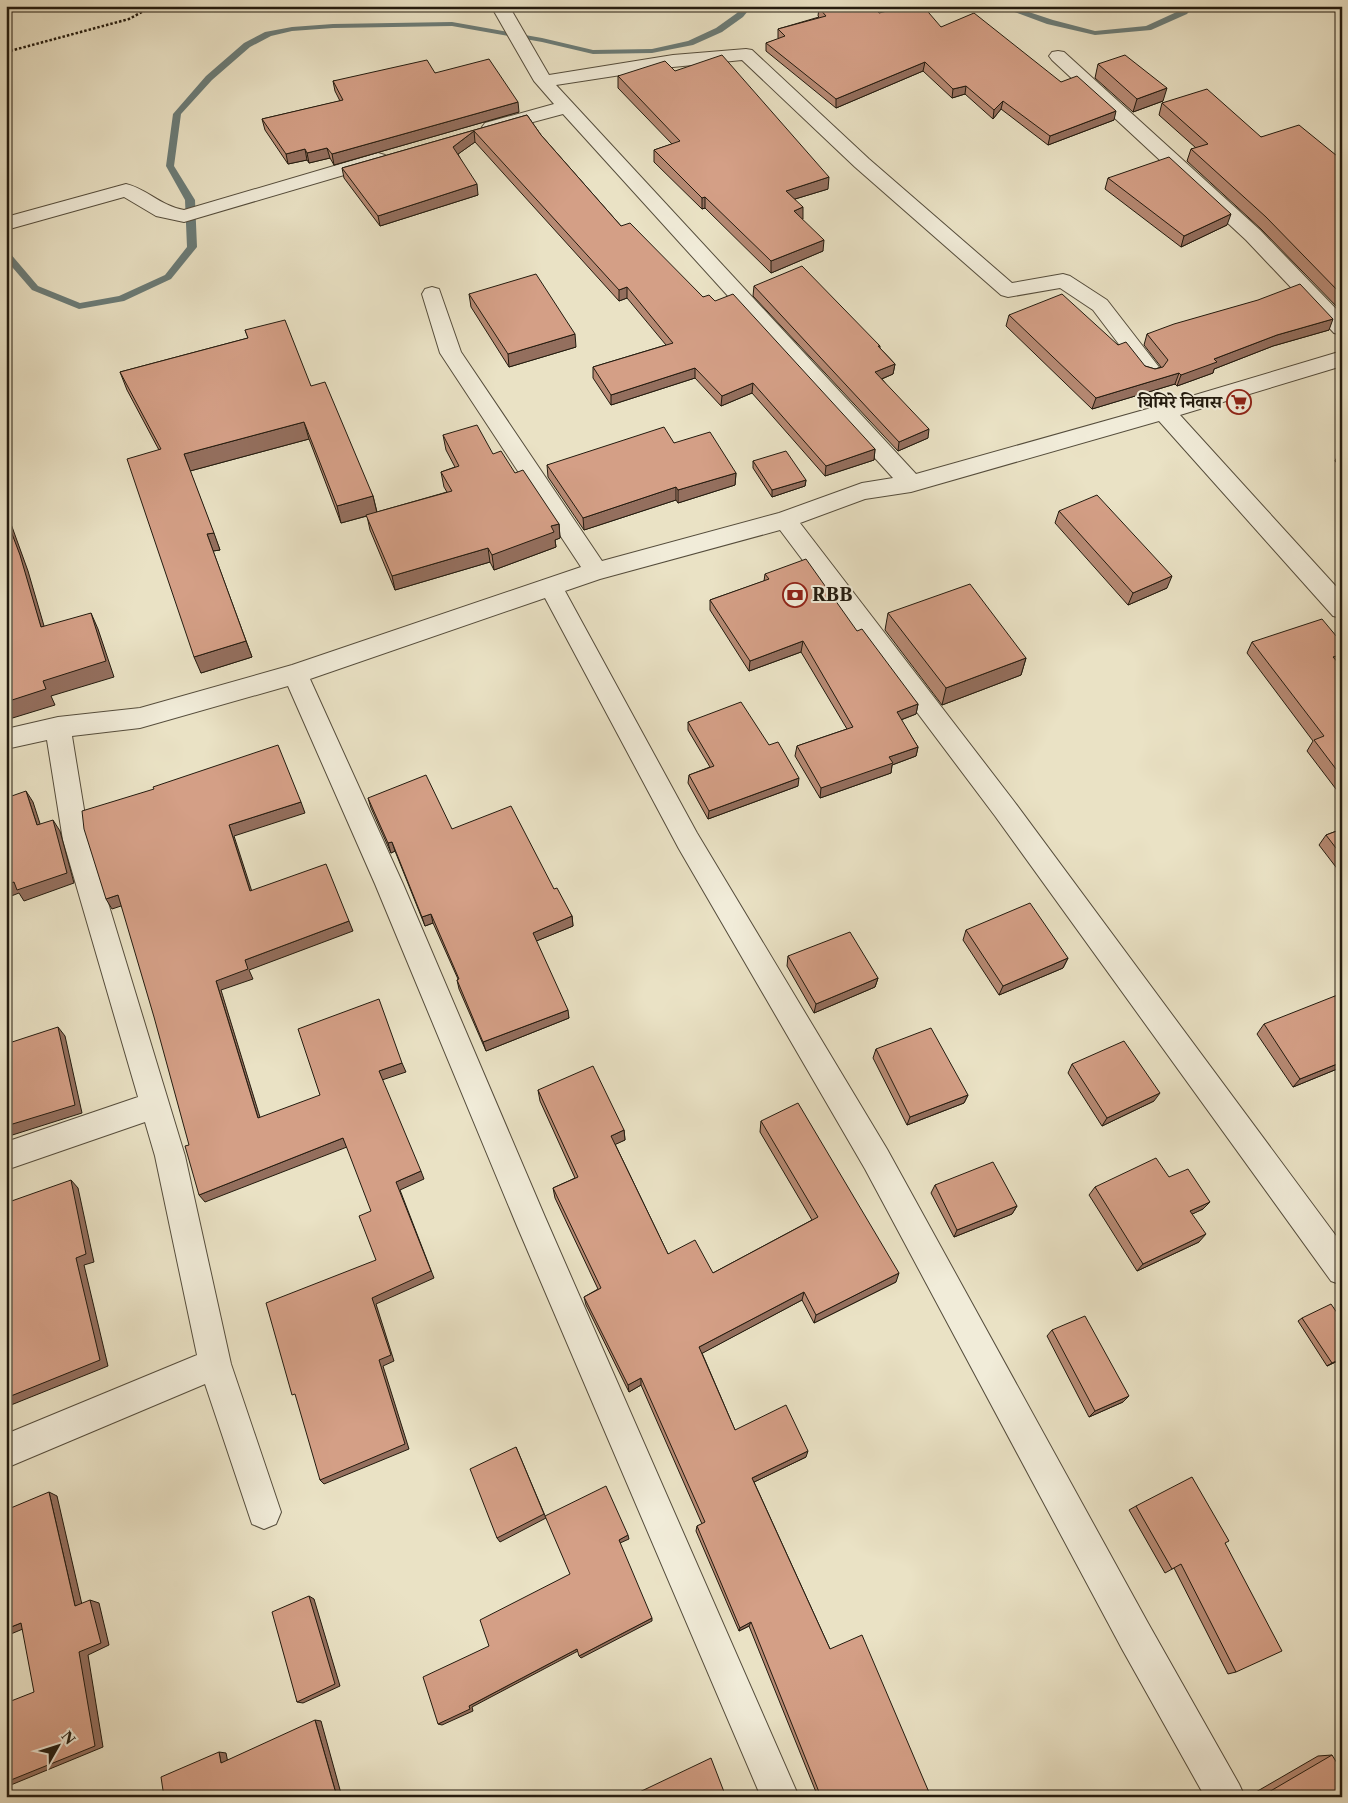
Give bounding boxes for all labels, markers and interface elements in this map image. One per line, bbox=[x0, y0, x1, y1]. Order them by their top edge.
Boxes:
supermarket icon: घिमिरे निवास bbox=[1226, 389, 1252, 415]
place label: घिमिरे निवास bbox=[1136, 391, 1224, 413]
bank icon: RBB bbox=[782, 582, 808, 608]
place label: RBB bbox=[812, 584, 853, 606]
north arrow bbox=[32, 1720, 82, 1770]
text: N bbox=[57, 1727, 79, 1748]

